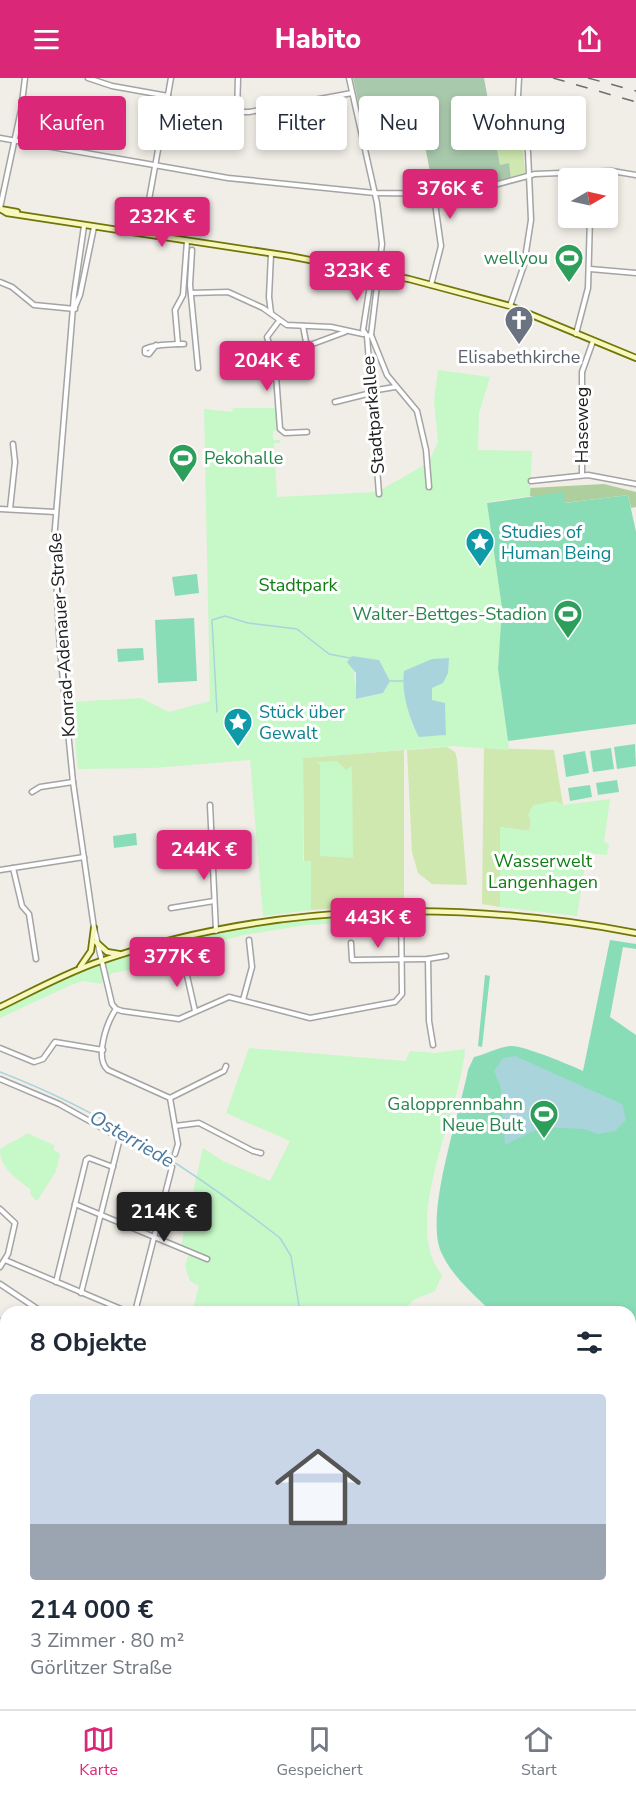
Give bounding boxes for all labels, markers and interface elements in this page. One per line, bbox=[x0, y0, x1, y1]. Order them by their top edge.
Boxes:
text: Habito bbox=[275, 21, 361, 58]
icon: menu bbox=[30, 23, 63, 56]
icon: share bbox=[573, 23, 606, 56]
chip: Kaufen bbox=[18, 96, 126, 150]
chip: Mieten bbox=[138, 96, 244, 150]
chip: Filter bbox=[256, 96, 347, 150]
chip: Neu bbox=[359, 96, 439, 150]
chip: Wohnung bbox=[451, 96, 586, 150]
north arrow bbox=[558, 168, 618, 228]
map controls bbox=[558, 168, 618, 228]
pin: 376K € bbox=[401, 169, 499, 220]
text: 376K € bbox=[417, 175, 483, 202]
pin: 232K € bbox=[113, 197, 211, 248]
text: 232K € bbox=[129, 203, 195, 230]
sports icon: wellyou bbox=[553, 242, 585, 284]
place label: wellyou bbox=[484, 246, 548, 270]
pin: 323K € bbox=[308, 251, 406, 302]
text: 323K € bbox=[324, 257, 390, 284]
church icon: Elisabethkirche bbox=[503, 304, 535, 346]
pin: 204K € bbox=[218, 341, 316, 392]
place label: Elisabethkirche bbox=[458, 345, 580, 369]
text: 204K € bbox=[234, 347, 300, 374]
street label: Stadtparkallee bbox=[356, 355, 390, 475]
street label: Haseweg bbox=[570, 387, 594, 463]
sports icon: Pekohalle bbox=[167, 442, 199, 484]
place label: Pekohalle bbox=[204, 446, 283, 470]
place label: Studies of Human Being bbox=[501, 520, 611, 565]
place icon: Studies of Human Being bbox=[464, 526, 496, 568]
street label: Konrad-Adenauer-Straße bbox=[43, 532, 81, 738]
park label: Stadtpark bbox=[258, 573, 339, 597]
sports icon: Walter-Bettges-Stadion bbox=[552, 598, 584, 640]
place label: Walter-Bettges-Stadion bbox=[352, 602, 547, 626]
place label: Stück über Gewalt bbox=[259, 700, 346, 745]
place icon: Stück über Gewalt bbox=[222, 706, 254, 748]
pin: 244K € bbox=[155, 830, 253, 881]
text: 244K € bbox=[171, 836, 237, 863]
park label: Wasserwelt Langenhagen bbox=[488, 849, 598, 894]
pin: 443K € bbox=[329, 898, 427, 949]
text: 443K € bbox=[345, 904, 411, 931]
pin: 377K € bbox=[128, 937, 226, 988]
text: 377K € bbox=[144, 943, 210, 970]
place label: Galopprennbahn Neue Bult bbox=[387, 1092, 524, 1137]
sports icon: Galopprennbahn Neue Bult bbox=[528, 1098, 560, 1140]
water label: Osterriede bbox=[84, 1104, 180, 1174]
pin: 214K € bbox=[115, 1192, 213, 1243]
text: 214K € bbox=[131, 1198, 197, 1225]
text: 8 Objekte bbox=[30, 1325, 147, 1360]
icon: filters bbox=[573, 1326, 606, 1359]
icon: home bbox=[264, 1433, 372, 1541]
text: 214 000 € bbox=[30, 1592, 153, 1627]
text: 3 Zimmer · 80 m² bbox=[30, 1627, 184, 1654]
text: Görlitzer Straße bbox=[30, 1654, 172, 1681]
tab: Karte bbox=[79, 1723, 118, 1781]
tab: Gespeichert bbox=[276, 1723, 363, 1781]
tab: Start bbox=[521, 1723, 557, 1781]

